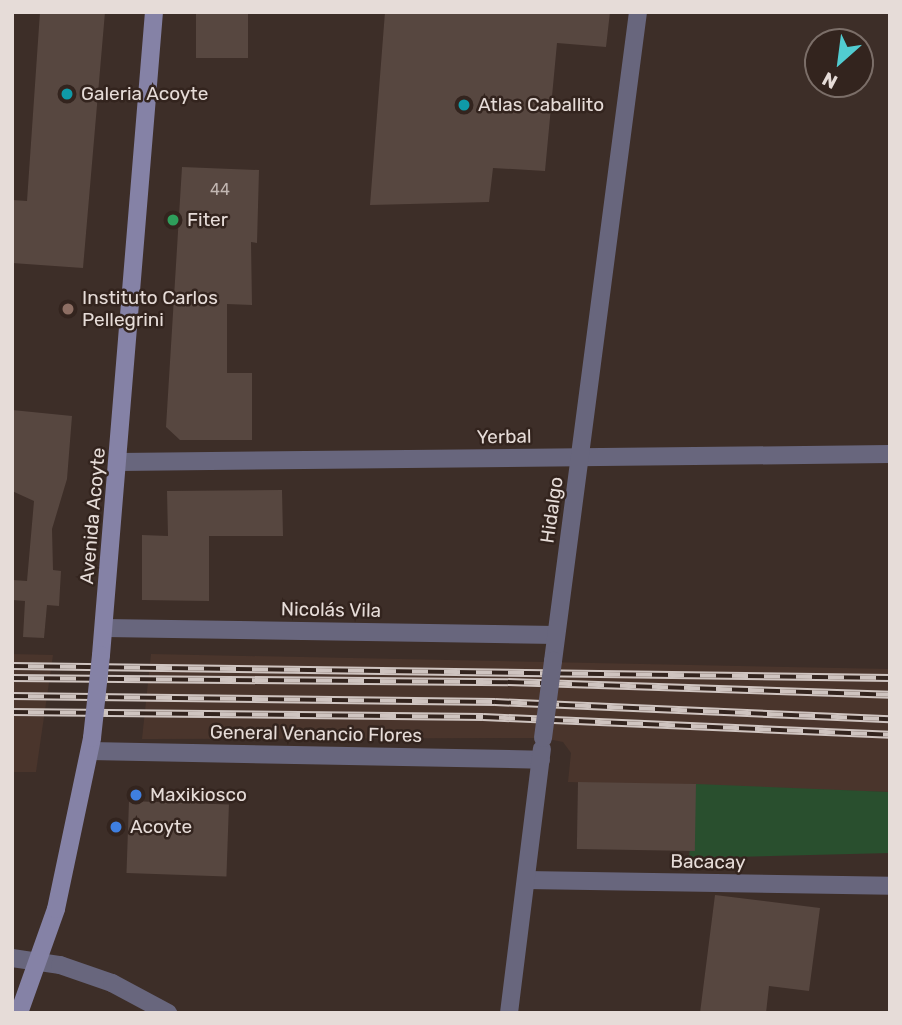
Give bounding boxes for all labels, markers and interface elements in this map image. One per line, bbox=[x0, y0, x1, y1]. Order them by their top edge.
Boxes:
north arrow bbox=[804, 28, 874, 98]
text: N bbox=[818, 67, 841, 94]
place label: Galeria Acoyte bbox=[81, 83, 209, 105]
marker: Galeria Acoyte bbox=[59, 86, 75, 102]
place label: Atlas Caballito bbox=[478, 94, 604, 116]
marker: Atlas Caballito bbox=[456, 97, 472, 113]
house number: 44 bbox=[210, 180, 230, 200]
place label: Fiter bbox=[187, 209, 228, 231]
marker: Fiter bbox=[165, 212, 181, 228]
place label: Instituto Carlos Pellegrini bbox=[82, 287, 218, 331]
marker: Instituto Carlos Pellegrini bbox=[60, 301, 76, 317]
street label: Yerbal bbox=[476, 425, 532, 449]
street label: Avenida Acoyte bbox=[76, 446, 110, 586]
street label: Hidalgo bbox=[536, 475, 568, 545]
street label: Nicolás Vila bbox=[280, 598, 382, 622]
street label: General Venancio Flores bbox=[209, 721, 423, 747]
place label: Maxikiosco bbox=[150, 784, 247, 806]
marker: Maxikiosco bbox=[128, 787, 144, 803]
place label: Acoyte bbox=[130, 816, 192, 838]
marker: Acoyte bbox=[108, 819, 124, 835]
street label: Bacacay bbox=[670, 850, 746, 874]

